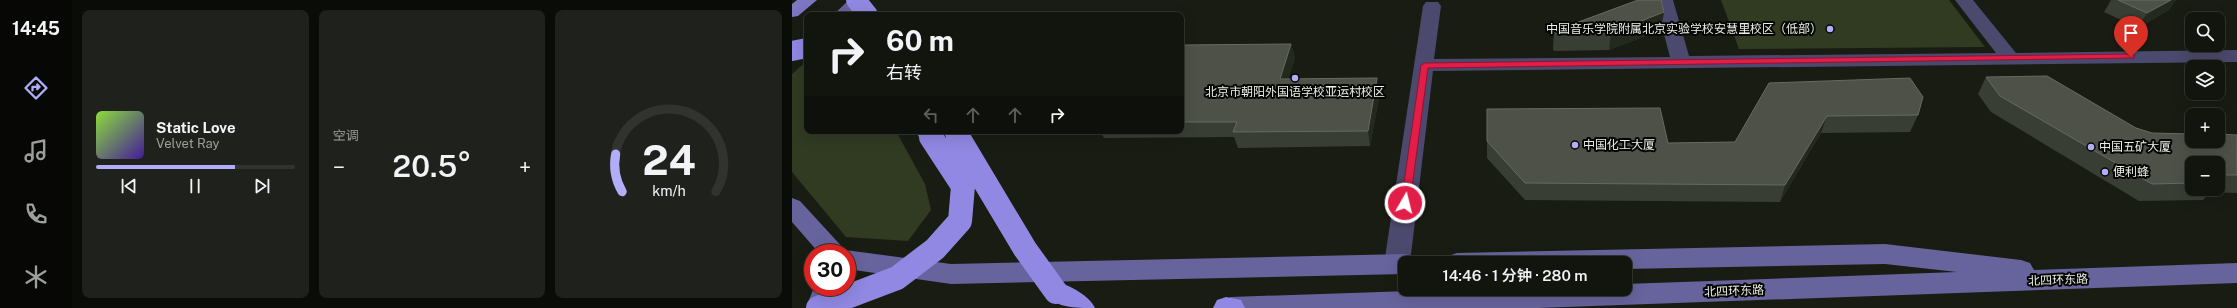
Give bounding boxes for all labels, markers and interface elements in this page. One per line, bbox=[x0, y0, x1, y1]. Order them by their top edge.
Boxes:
map controls bbox=[2185, 12, 2225, 196]
button: search bbox=[2185, 12, 2225, 52]
pin bbox=[2114, 16, 2148, 57]
text: 14:45 bbox=[12, 18, 60, 39]
place label: 中国音乐学院附属北京实验学校安慧里校区（低部） bbox=[1546, 22, 1822, 36]
icon: arrive bbox=[2120, 22, 2142, 44]
text: 60 m bbox=[886, 24, 954, 57]
marker: 中国音乐学院附属北京实验学校安慧里校区（低部） bbox=[1825, 24, 1835, 34]
icon: right bbox=[820, 28, 872, 80]
button: layers bbox=[2185, 60, 2225, 100]
text: 右转 bbox=[886, 62, 922, 83]
marker: 北京市朝阳外国语学校亚运村校区 bbox=[1290, 73, 1300, 83]
icon: directions bbox=[22, 74, 50, 102]
place label: 北京市朝阳外国语学校亚运村校区 bbox=[1205, 85, 1385, 99]
icon: left bbox=[920, 104, 942, 126]
icon: ahead bbox=[962, 104, 984, 126]
icon: ahead bbox=[1004, 104, 1026, 126]
icon: right bbox=[1046, 104, 1068, 126]
button: + bbox=[2185, 108, 2225, 148]
text: Static Love bbox=[156, 119, 236, 136]
text: 空调 bbox=[333, 128, 359, 143]
text: 24 bbox=[642, 135, 696, 184]
text: Velvet Ray bbox=[156, 136, 220, 151]
icon: music bbox=[22, 137, 50, 165]
place label: 中国化工大厦 bbox=[1583, 138, 1655, 152]
marker: 中国化工大厦 bbox=[1570, 140, 1580, 150]
place label: 中国五矿大厦 bbox=[2099, 140, 2171, 154]
marker: 中国五矿大厦 bbox=[2086, 142, 2096, 152]
text: 20.5° bbox=[393, 148, 471, 184]
text: − bbox=[333, 154, 345, 180]
text: + bbox=[519, 154, 531, 180]
button: − bbox=[2185, 156, 2225, 196]
place label: 便利蜂 bbox=[2113, 165, 2149, 179]
marker: 便利蜂 bbox=[2100, 167, 2110, 177]
icon: previous bbox=[118, 175, 140, 197]
icon: pause bbox=[184, 175, 206, 197]
icon: next bbox=[251, 175, 273, 197]
text: km/h bbox=[652, 182, 685, 199]
position arrow bbox=[1384, 182, 1426, 224]
icon: phone bbox=[22, 200, 50, 228]
speed limit sign: 30 bbox=[804, 244, 856, 296]
icon: climate bbox=[22, 263, 50, 291]
text: 14:46 · 1 分钟 · 280 m bbox=[1442, 267, 1588, 284]
street label: 北四环东路 bbox=[2028, 272, 2088, 288]
street label: 北四环东路 bbox=[1704, 283, 1764, 299]

